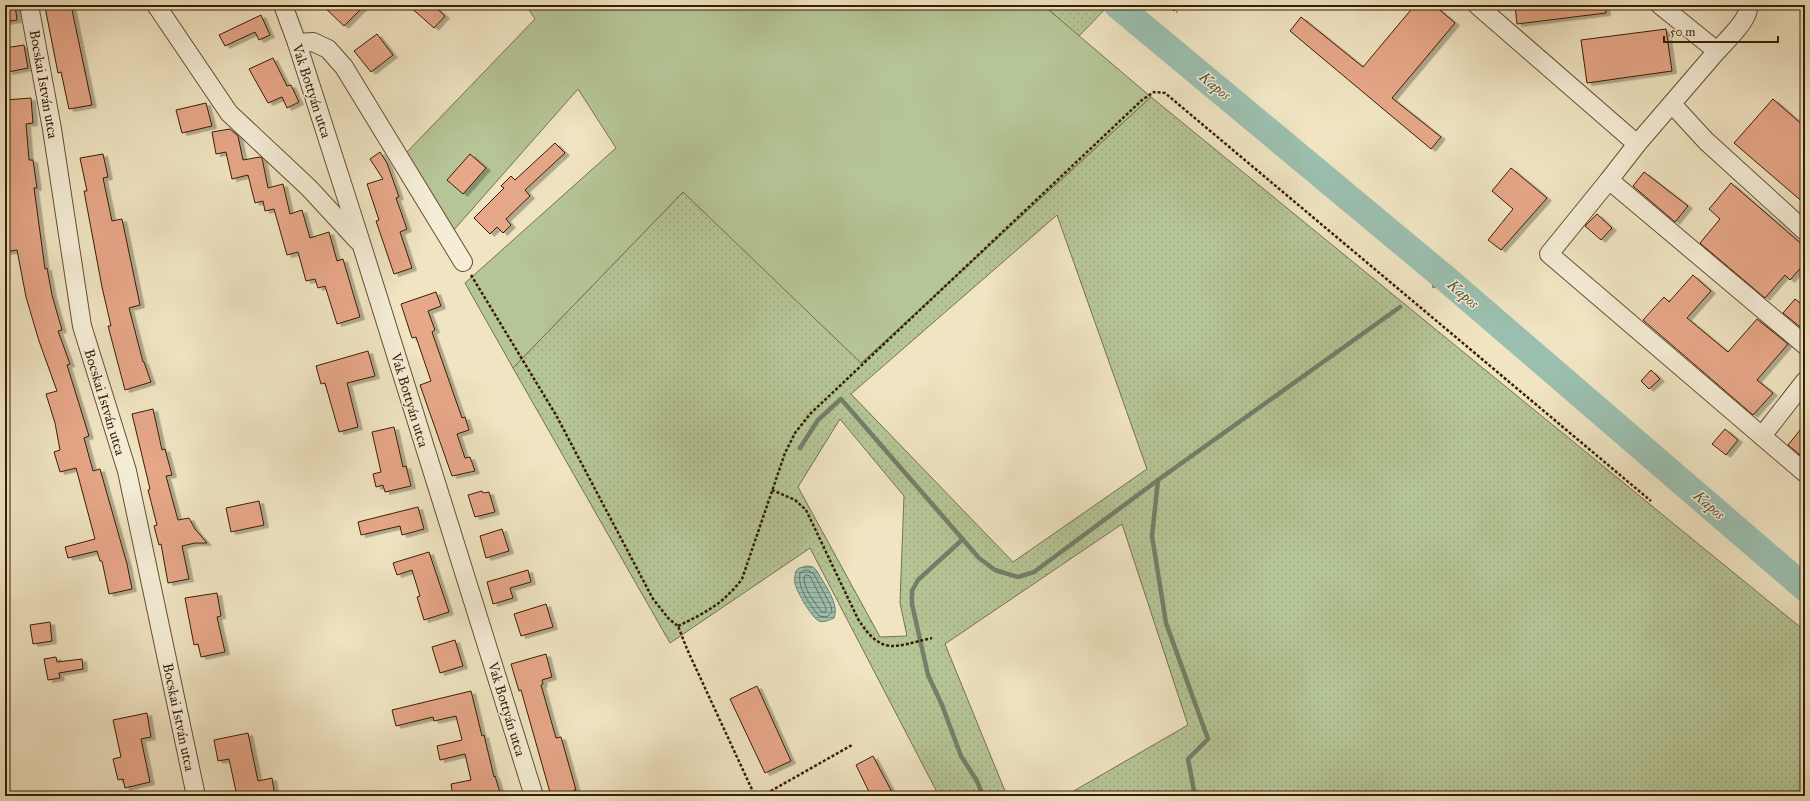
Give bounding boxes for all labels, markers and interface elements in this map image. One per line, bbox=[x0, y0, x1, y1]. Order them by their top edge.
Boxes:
scale bar bbox=[1664, 18, 1778, 44]
text: 50 m bbox=[1670, 25, 1695, 39]
street label: Bocskai István utca bbox=[26, 28, 61, 140]
street label: Vak Bottyán utca bbox=[288, 41, 335, 140]
water label: Kapos bbox=[1194, 67, 1235, 105]
water label: Kapos bbox=[1442, 275, 1483, 313]
street label: Bocskai István utca bbox=[80, 347, 129, 457]
street label: Vak Bottyán utca bbox=[387, 350, 432, 449]
water label: Kapos bbox=[1688, 486, 1729, 524]
street label: Vak Bottyán utca bbox=[484, 659, 529, 758]
street label: Bocskai István utca bbox=[159, 662, 198, 773]

